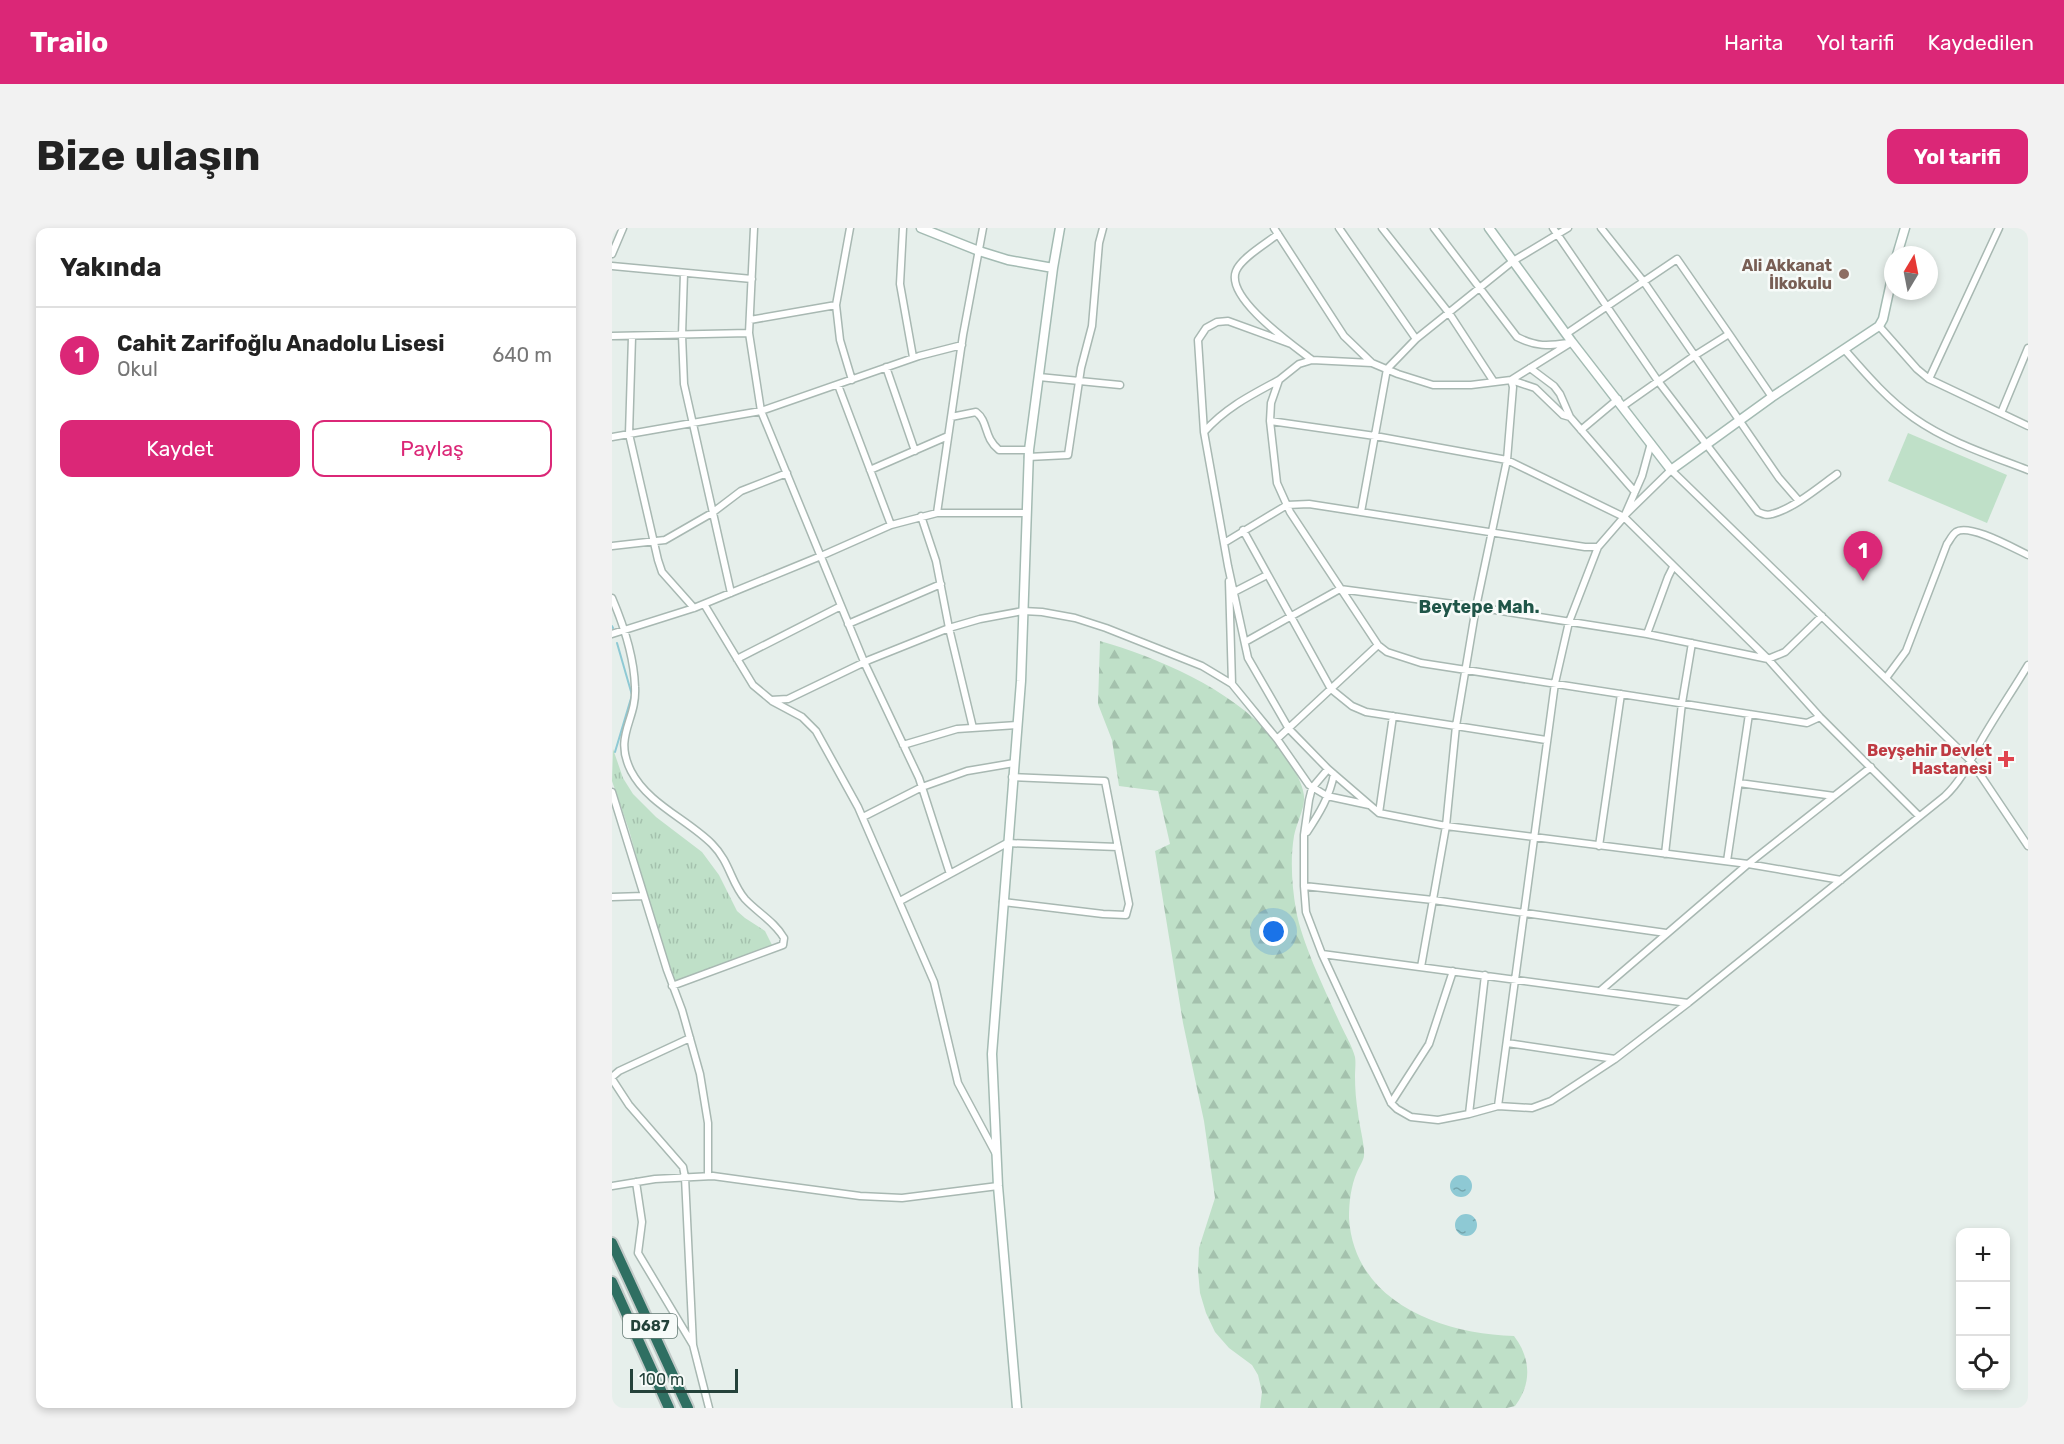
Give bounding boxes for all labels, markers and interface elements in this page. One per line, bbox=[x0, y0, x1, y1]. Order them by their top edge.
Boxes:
text: Trailo bbox=[30, 26, 108, 59]
text: Harita bbox=[1724, 30, 1783, 55]
text: Yol tarifi bbox=[1816, 30, 1895, 55]
text: Kaydedilen bbox=[1928, 30, 2034, 55]
button: Yol tarifi bbox=[1887, 129, 2028, 184]
text: Bize ulaşın bbox=[36, 131, 260, 181]
north arrow bbox=[1884, 246, 1938, 300]
text: Yakında bbox=[60, 252, 162, 283]
place label: Ali Akkanat İlkokulu bbox=[1742, 256, 1833, 293]
marker: Ali Akkanat İlkokulu bbox=[1837, 267, 1851, 281]
text: Cahit Zarifoğlu Anadolu Lisesi bbox=[117, 330, 444, 357]
text: 1 bbox=[75, 343, 84, 367]
text: 640 m bbox=[492, 343, 552, 367]
text: Okul bbox=[117, 357, 158, 381]
button: Kaydet bbox=[60, 420, 300, 477]
button: Paylaş bbox=[312, 420, 552, 477]
pin: 1 bbox=[1844, 532, 1882, 581]
district label: Beytepe Mah. bbox=[1418, 596, 1540, 618]
place label: Beyşehir Devlet Hastanesi bbox=[1867, 741, 1993, 778]
marker: Beyşehir Devlet Hastanesi bbox=[1997, 750, 2015, 768]
your location bbox=[1259, 917, 1288, 946]
map controls bbox=[1956, 1228, 2010, 1390]
button: + bbox=[1956, 1228, 2010, 1282]
button: − bbox=[1956, 1282, 2010, 1336]
road number: D687 bbox=[623, 1314, 677, 1338]
button: locate bbox=[1956, 1336, 2010, 1390]
scale bar bbox=[630, 1366, 738, 1394]
text: 100 m bbox=[639, 1370, 684, 1389]

